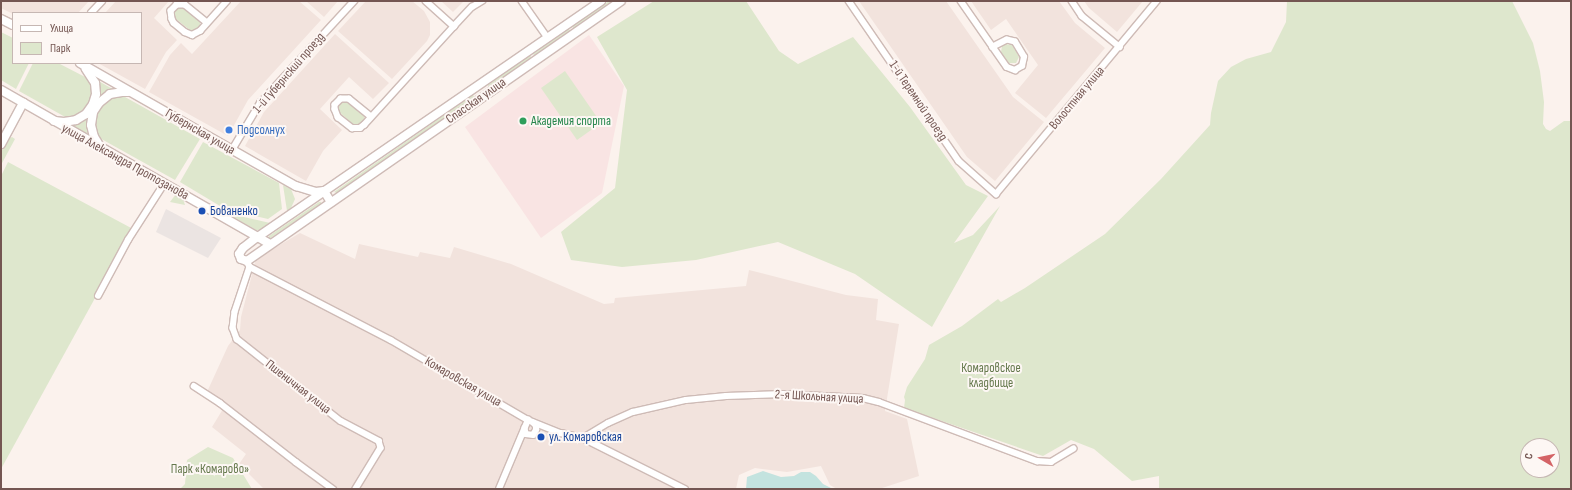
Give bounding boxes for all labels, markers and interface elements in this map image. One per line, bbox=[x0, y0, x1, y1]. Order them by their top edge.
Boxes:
legend bbox=[12, 12, 142, 64]
text: Улица bbox=[50, 21, 73, 36]
street label: 1-й Губернский проезд bbox=[250, 29, 328, 117]
text: Парк bbox=[50, 41, 70, 56]
street label: 1-й Теремной проезд bbox=[885, 58, 951, 144]
street label: Волостная улица bbox=[1046, 63, 1108, 133]
street label: Спасская улица bbox=[443, 75, 509, 127]
street label: Губернская улица bbox=[162, 106, 238, 158]
place label: Академия спорта bbox=[531, 113, 611, 129]
marker: Академия спорта bbox=[518, 116, 528, 126]
street label: улица Александра Протозанова bbox=[59, 121, 191, 203]
place label: Подсолнух bbox=[237, 122, 285, 138]
marker: Подсолнух bbox=[224, 125, 234, 135]
place label: Бованенко bbox=[210, 203, 258, 219]
marker: Бованенко bbox=[197, 206, 207, 216]
street label: Комаровская улица bbox=[422, 354, 504, 410]
street label: Пшеничная улица bbox=[262, 357, 334, 417]
park label: Комаровское кладбище bbox=[961, 361, 1021, 392]
street label: 2-я Школьная улица bbox=[774, 387, 864, 407]
place label: ул. Комаровская bbox=[549, 429, 622, 445]
marker: ул. Комаровская bbox=[536, 432, 546, 442]
north arrow bbox=[1520, 438, 1560, 478]
text: С bbox=[1522, 452, 1536, 460]
park label: Парк «Комарово» bbox=[171, 461, 249, 477]

